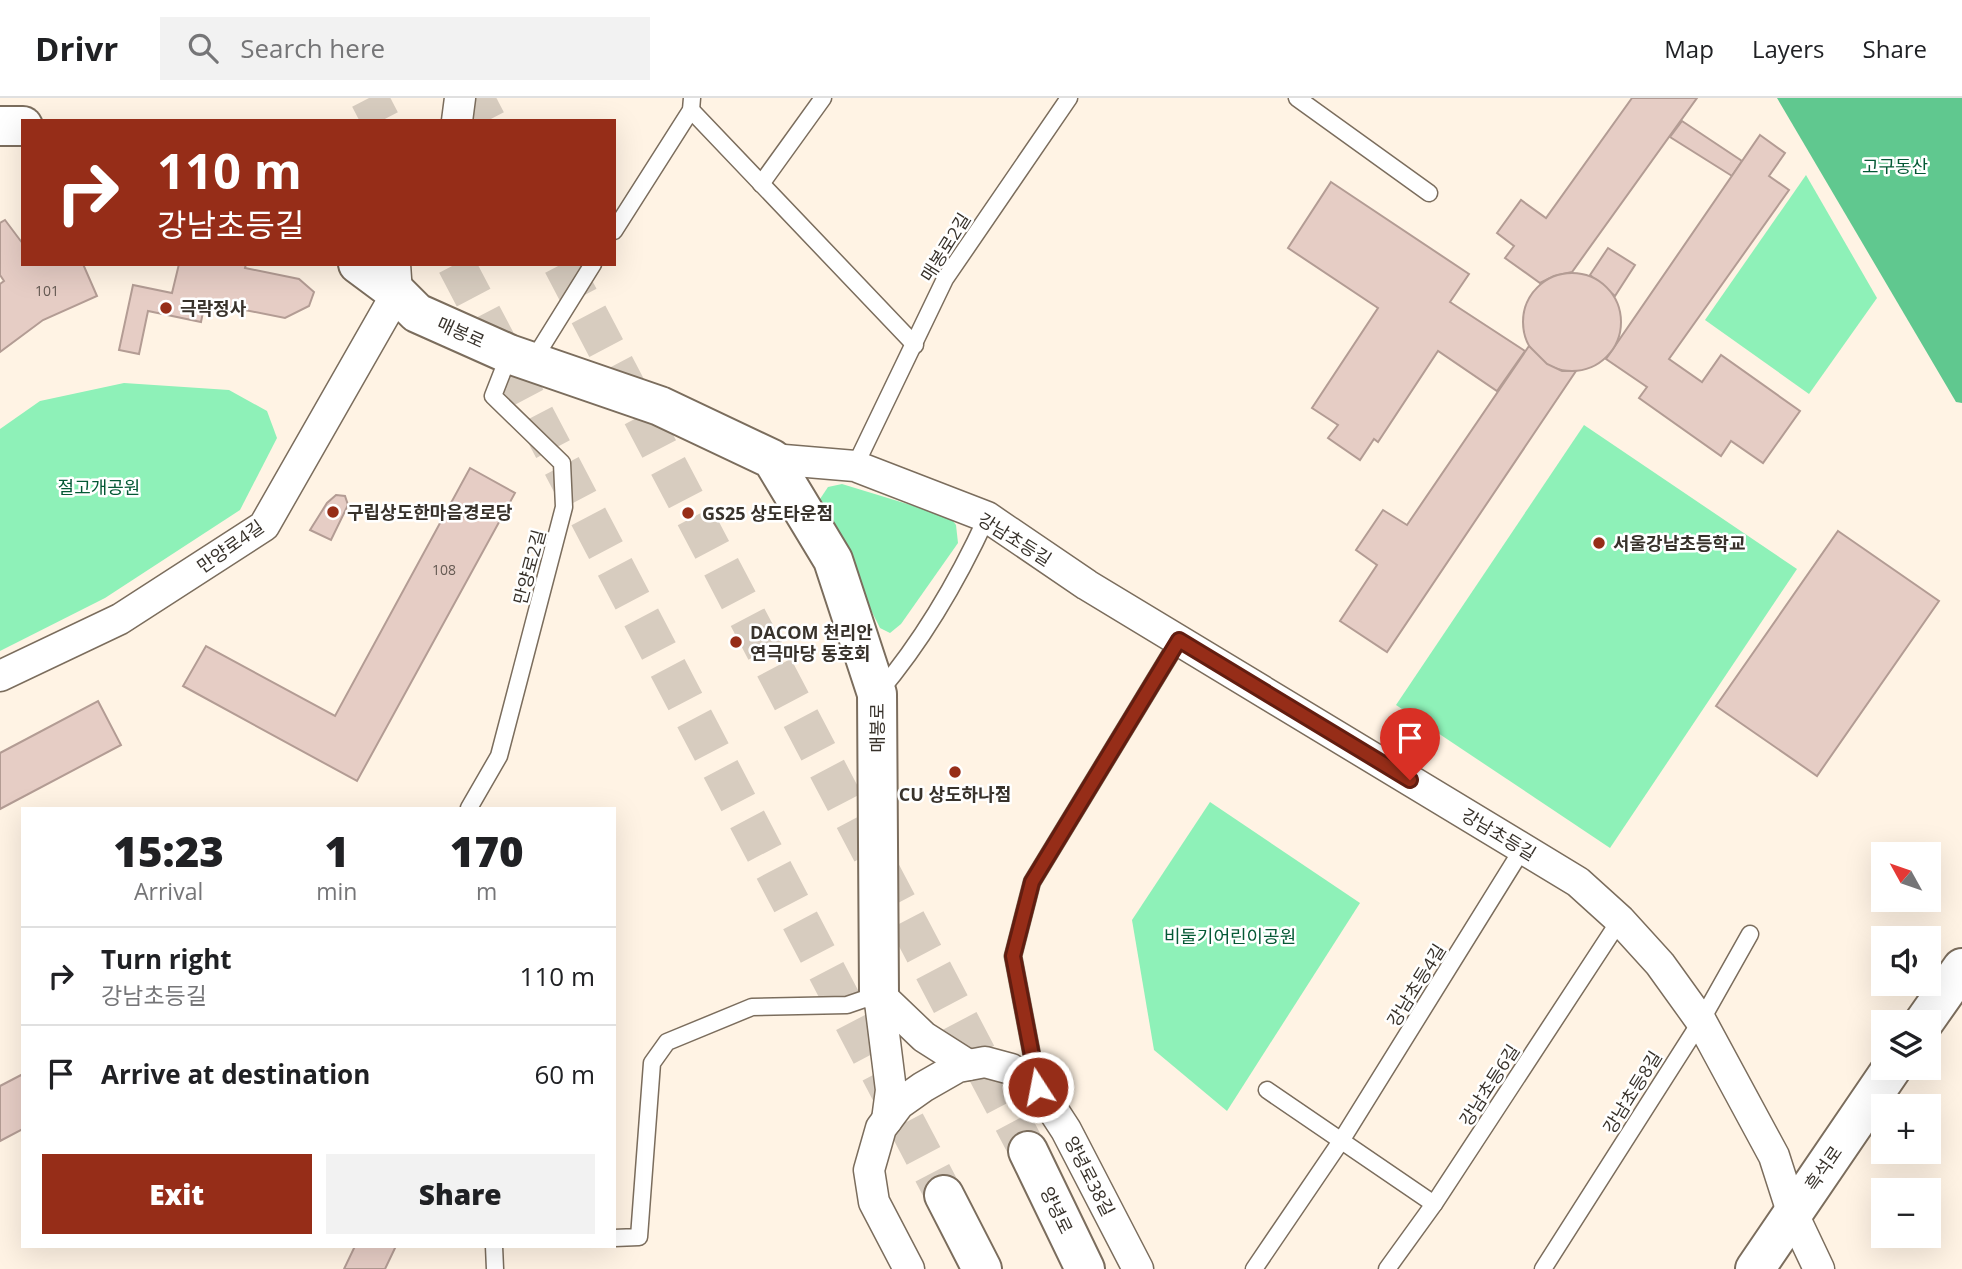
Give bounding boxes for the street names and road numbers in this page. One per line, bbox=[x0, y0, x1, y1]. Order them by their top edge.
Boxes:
street label: 매봉로2길 bbox=[915, 208, 975, 286]
street label: 매봉로 bbox=[433, 311, 489, 353]
street label: 강남초등길 bbox=[974, 507, 1056, 571]
street label: 만양로4길 bbox=[192, 514, 268, 578]
street label: 만양로2길 bbox=[508, 527, 550, 607]
street label: 매봉로 bbox=[865, 703, 889, 753]
street label: 강남초등길 bbox=[1457, 802, 1541, 866]
street label: 강남초등4길 bbox=[1381, 939, 1451, 1031]
street label: 강남초등6길 bbox=[1454, 1039, 1524, 1131]
street label: 강남초등8길 bbox=[1597, 1046, 1667, 1138]
street label: 양녕로38길 bbox=[1060, 1132, 1120, 1220]
street label: 흑석로 bbox=[1799, 1141, 1847, 1195]
street label: 양녕로 bbox=[1035, 1182, 1079, 1238]

